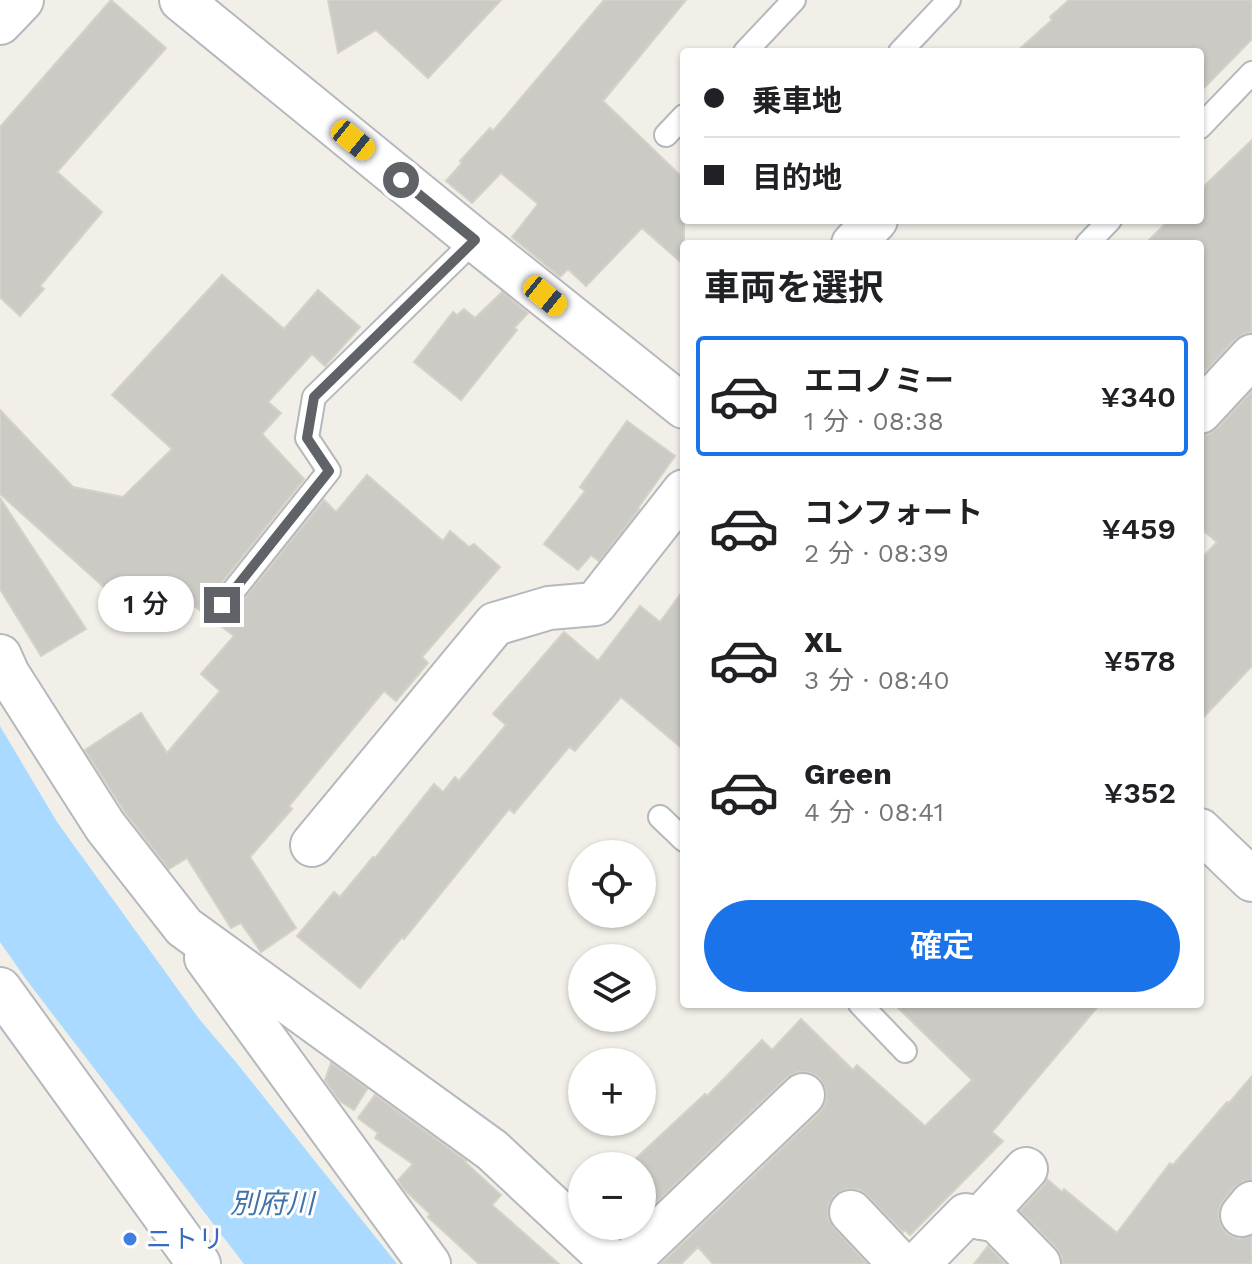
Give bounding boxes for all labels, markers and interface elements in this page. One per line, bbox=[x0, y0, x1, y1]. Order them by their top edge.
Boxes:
text: 乗車地 bbox=[752, 83, 842, 118]
car bbox=[327, 116, 379, 164]
text: 目的地 bbox=[752, 160, 842, 195]
route start bbox=[383, 162, 419, 198]
text: 車両を選択 bbox=[704, 267, 884, 309]
car bbox=[519, 272, 571, 320]
icon: car bbox=[708, 360, 780, 432]
text: エコノミー bbox=[804, 363, 954, 398]
text: ¥340 bbox=[1101, 379, 1176, 414]
text: 1 分 · 08:38 bbox=[804, 406, 944, 436]
icon: car bbox=[708, 492, 780, 564]
text: コンフォート bbox=[804, 495, 983, 530]
text: ¥459 bbox=[1102, 511, 1176, 546]
text: 2 分 · 08:39 bbox=[804, 538, 949, 568]
callout: 1 分 bbox=[98, 577, 194, 633]
route end bbox=[204, 587, 240, 623]
text: 1 分 bbox=[124, 589, 168, 619]
icon: car bbox=[708, 624, 780, 696]
text: XL bbox=[804, 624, 842, 659]
text: ¥578 bbox=[1104, 643, 1176, 678]
text: 3 分 · 08:40 bbox=[804, 665, 950, 695]
icon: car bbox=[708, 756, 780, 828]
text: Green bbox=[804, 756, 892, 791]
text: ¥352 bbox=[1104, 775, 1176, 810]
text: 4 分 · 08:41 bbox=[804, 797, 944, 827]
map controls bbox=[568, 840, 656, 1240]
button: locate bbox=[568, 840, 656, 928]
button: 確定 bbox=[704, 900, 1180, 992]
button: layers bbox=[568, 944, 656, 1032]
button: + bbox=[568, 1048, 656, 1136]
button: − bbox=[568, 1152, 656, 1240]
water label: 別府川 bbox=[230, 1187, 317, 1220]
place label: ニトリ bbox=[146, 1224, 224, 1254]
marker: ニトリ bbox=[121, 1230, 139, 1248]

